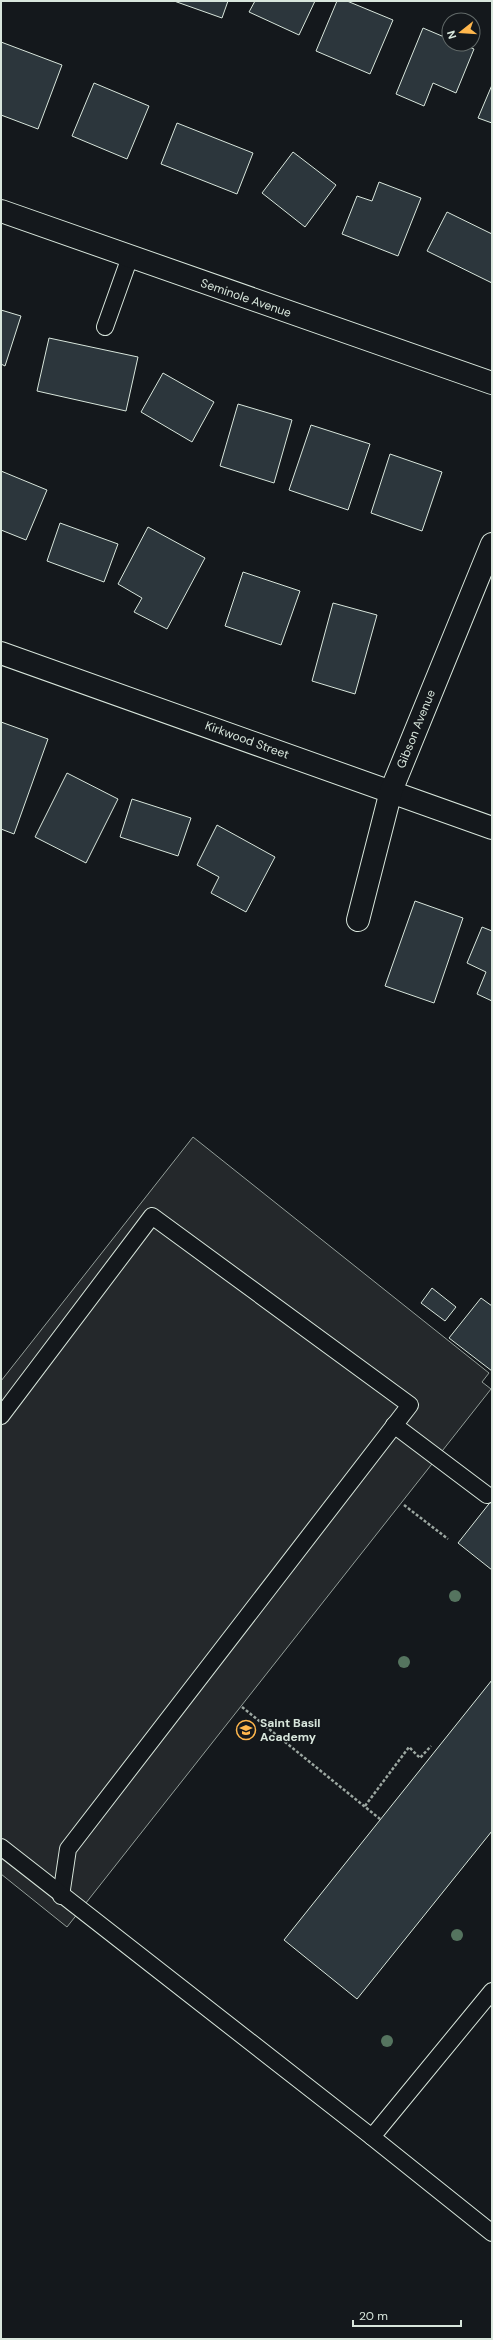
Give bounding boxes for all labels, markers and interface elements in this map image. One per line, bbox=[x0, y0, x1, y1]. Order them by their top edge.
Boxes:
north arrow bbox=[441, 12, 481, 52]
text: N bbox=[444, 29, 459, 41]
street label: Seminole Avenue bbox=[199, 275, 294, 321]
street label: Gibson Avenue bbox=[393, 687, 439, 771]
street label: Kirkwood Street bbox=[203, 717, 291, 763]
place label: Saint Basil Academy bbox=[260, 1715, 321, 1745]
school or university icon: Saint Basil Academy bbox=[235, 1719, 257, 1741]
scale bar bbox=[353, 2302, 461, 2328]
text: 20 m bbox=[359, 2308, 388, 2324]

